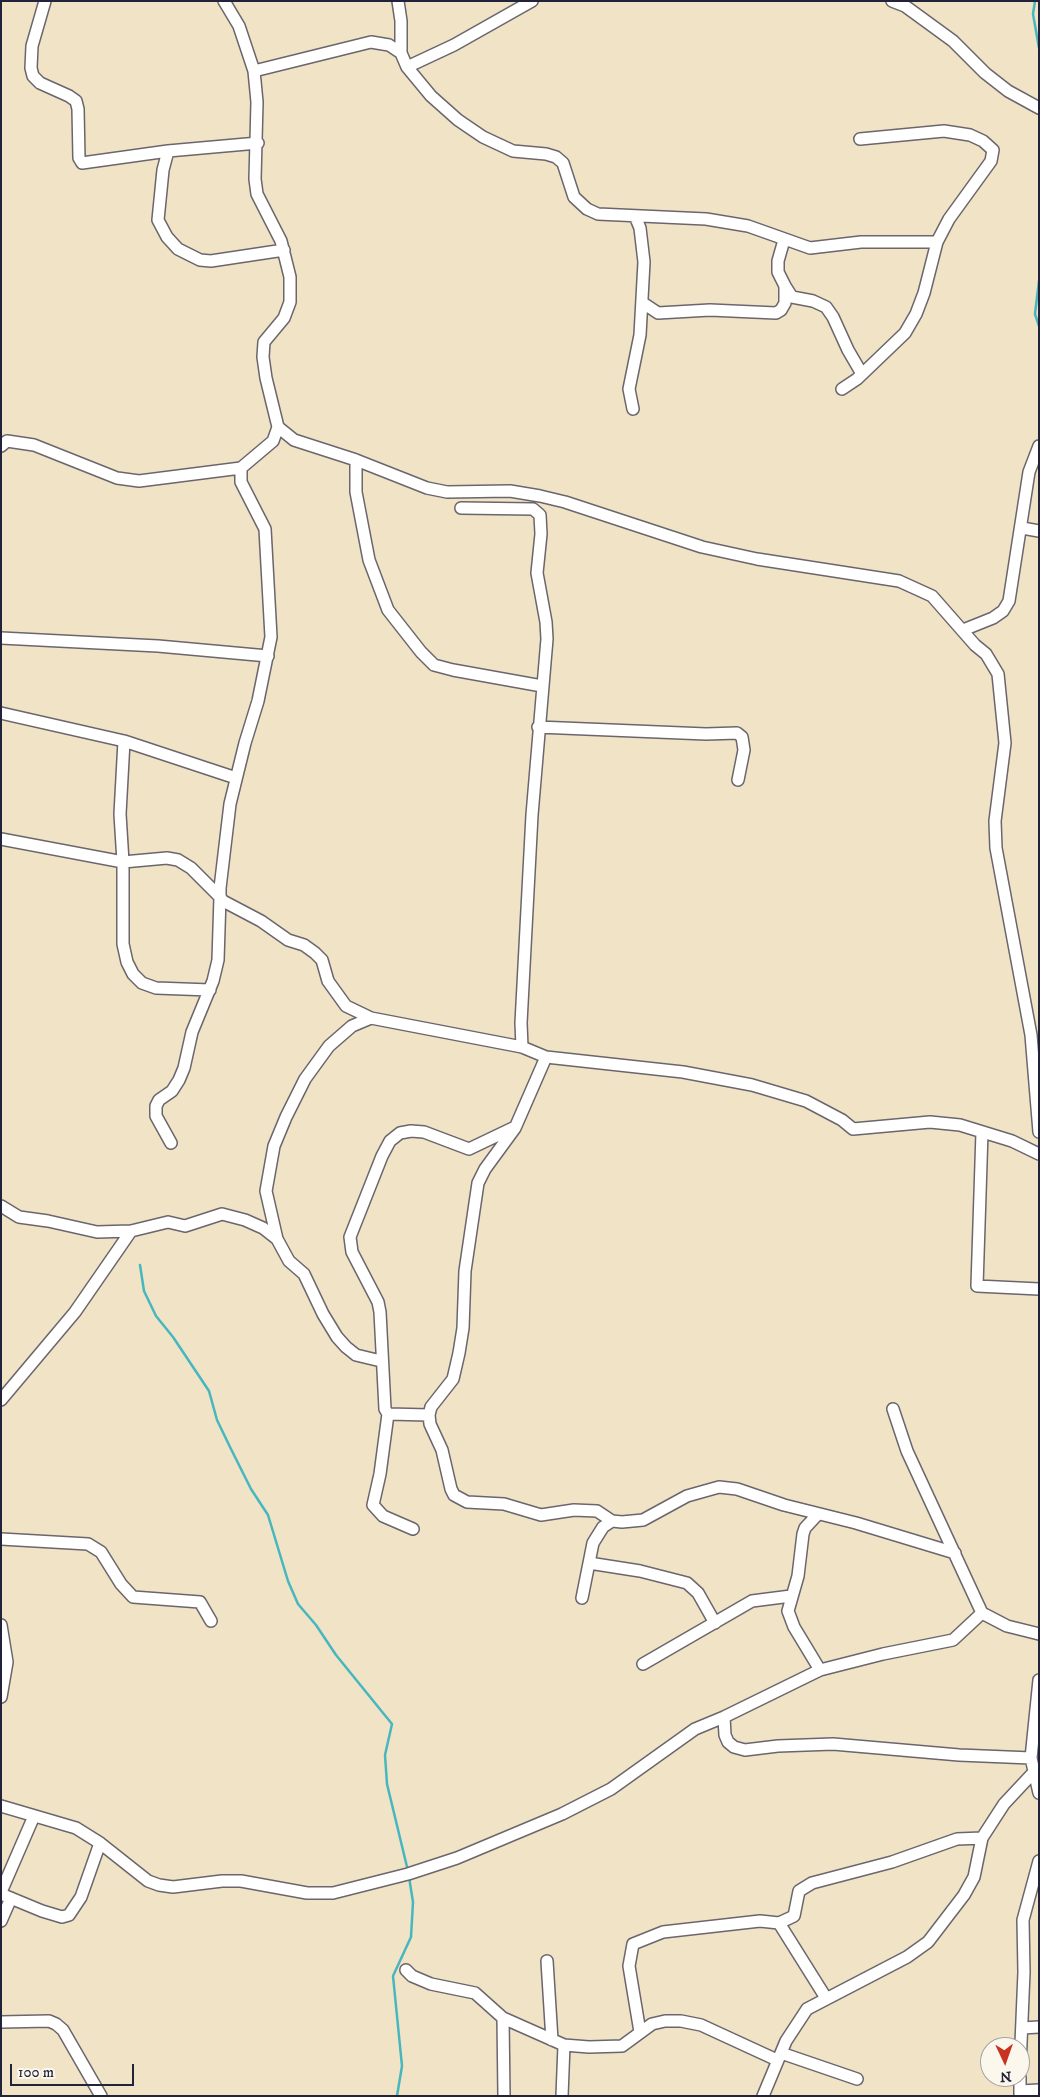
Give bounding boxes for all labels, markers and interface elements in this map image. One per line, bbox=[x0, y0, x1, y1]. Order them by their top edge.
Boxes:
north arrow bbox=[980, 2037, 1030, 2087]
scale bar bbox=[12, 2054, 136, 2086]
text: 100 m bbox=[18, 2063, 54, 2082]
text: N bbox=[1000, 2067, 1012, 2085]

